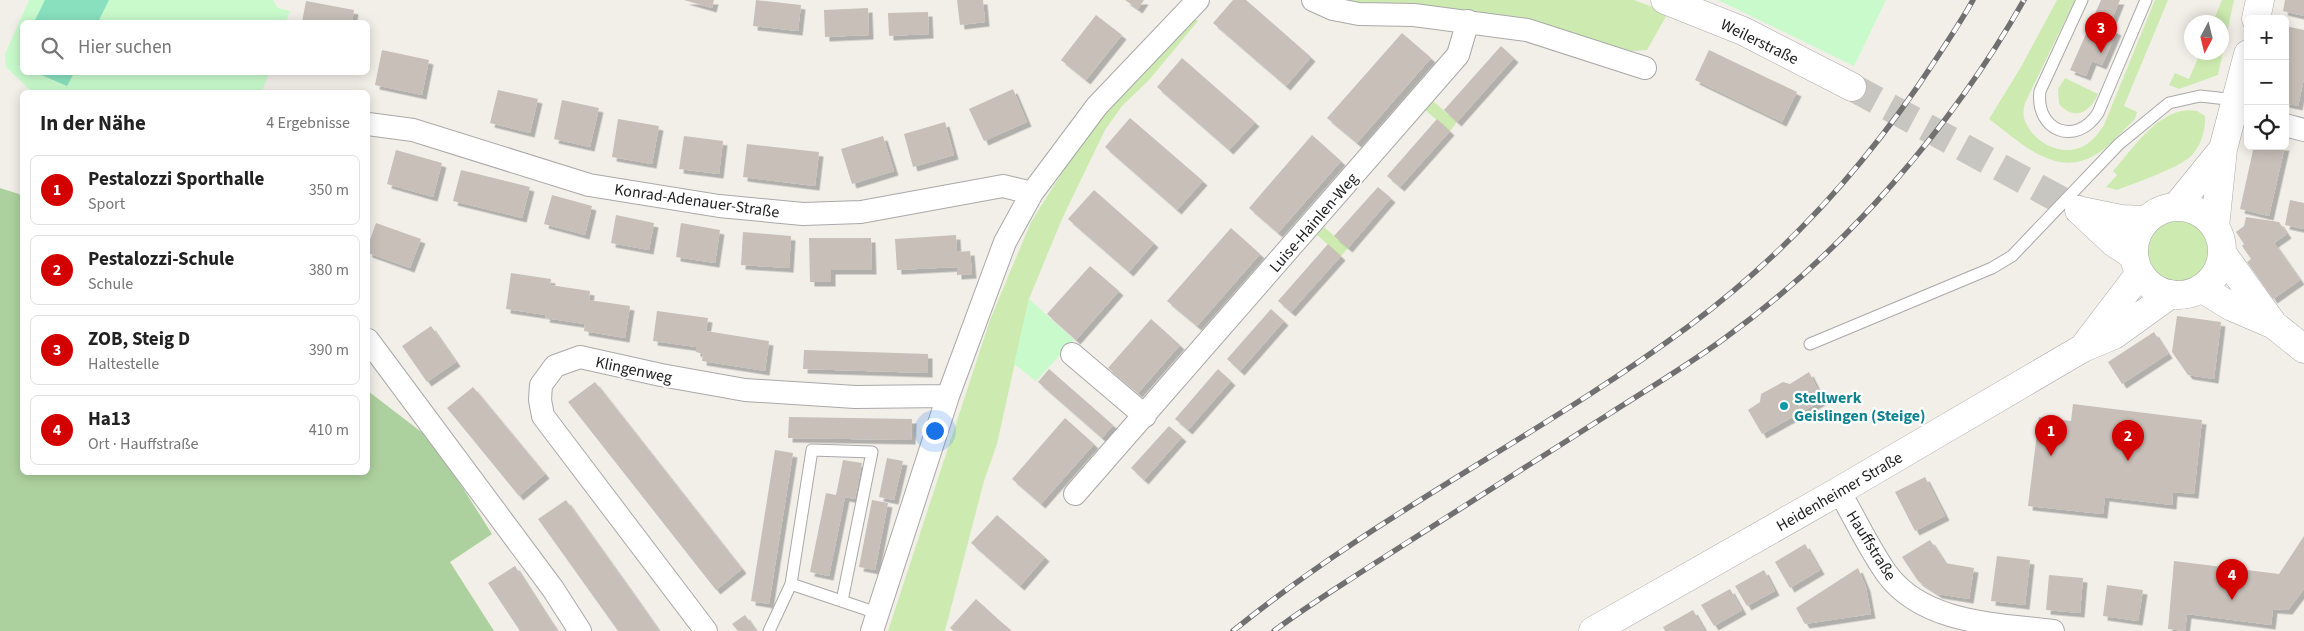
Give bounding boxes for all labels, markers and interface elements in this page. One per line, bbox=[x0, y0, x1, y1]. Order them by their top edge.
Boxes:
pin: 3 bbox=[2085, 12, 2117, 53]
street label: Weilerstraße bbox=[1717, 14, 1802, 70]
north arrow bbox=[2184, 15, 2229, 60]
map controls bbox=[2244, 15, 2289, 150]
button: + bbox=[2244, 15, 2289, 60]
search box bbox=[20, 20, 370, 75]
icon: search bbox=[38, 34, 66, 62]
text: Hier suchen bbox=[78, 34, 172, 61]
button: − bbox=[2244, 60, 2289, 105]
button: locate bbox=[2244, 105, 2289, 150]
text: In der Nähe bbox=[40, 108, 146, 138]
text: 4 Ergebnisse bbox=[266, 112, 350, 134]
text: Pestalozzi Sporthalle bbox=[88, 166, 264, 193]
street label: Luise-Hainlen-Weg bbox=[1264, 168, 1363, 277]
text: 1 bbox=[53, 179, 61, 201]
text: 350 m bbox=[309, 179, 349, 201]
street label: Konrad-Adenauer-Straße bbox=[613, 179, 781, 223]
text: Sport bbox=[88, 193, 125, 215]
text: Pestalozzi-Schule bbox=[88, 246, 234, 273]
text: 2 bbox=[53, 259, 61, 281]
text: 380 m bbox=[309, 259, 349, 281]
text: Schule bbox=[88, 273, 133, 295]
text: ZOB, Steig D bbox=[88, 326, 190, 353]
text: 3 bbox=[53, 339, 61, 361]
text: 390 m bbox=[309, 339, 349, 361]
street label: Klingenweg bbox=[593, 351, 674, 389]
text: Haltestelle bbox=[88, 353, 159, 375]
place label: Stellwerk Geislingen (Steige) bbox=[1794, 387, 1926, 427]
marker: Stellwerk Geislingen (Steige) bbox=[1778, 400, 1790, 412]
text: Ha13 bbox=[88, 406, 131, 433]
pin: 1 bbox=[2035, 415, 2067, 456]
your location bbox=[922, 418, 948, 444]
text: 4 bbox=[53, 419, 61, 441]
text: 410 m bbox=[309, 419, 349, 441]
pin: 2 bbox=[2112, 420, 2144, 461]
text: Ort · Hauffstraße bbox=[88, 433, 199, 455]
street label: Heidenheimer Straße bbox=[1772, 447, 1907, 537]
street label: Hauffstraße bbox=[1841, 506, 1901, 585]
pin: 4 bbox=[2216, 559, 2248, 600]

